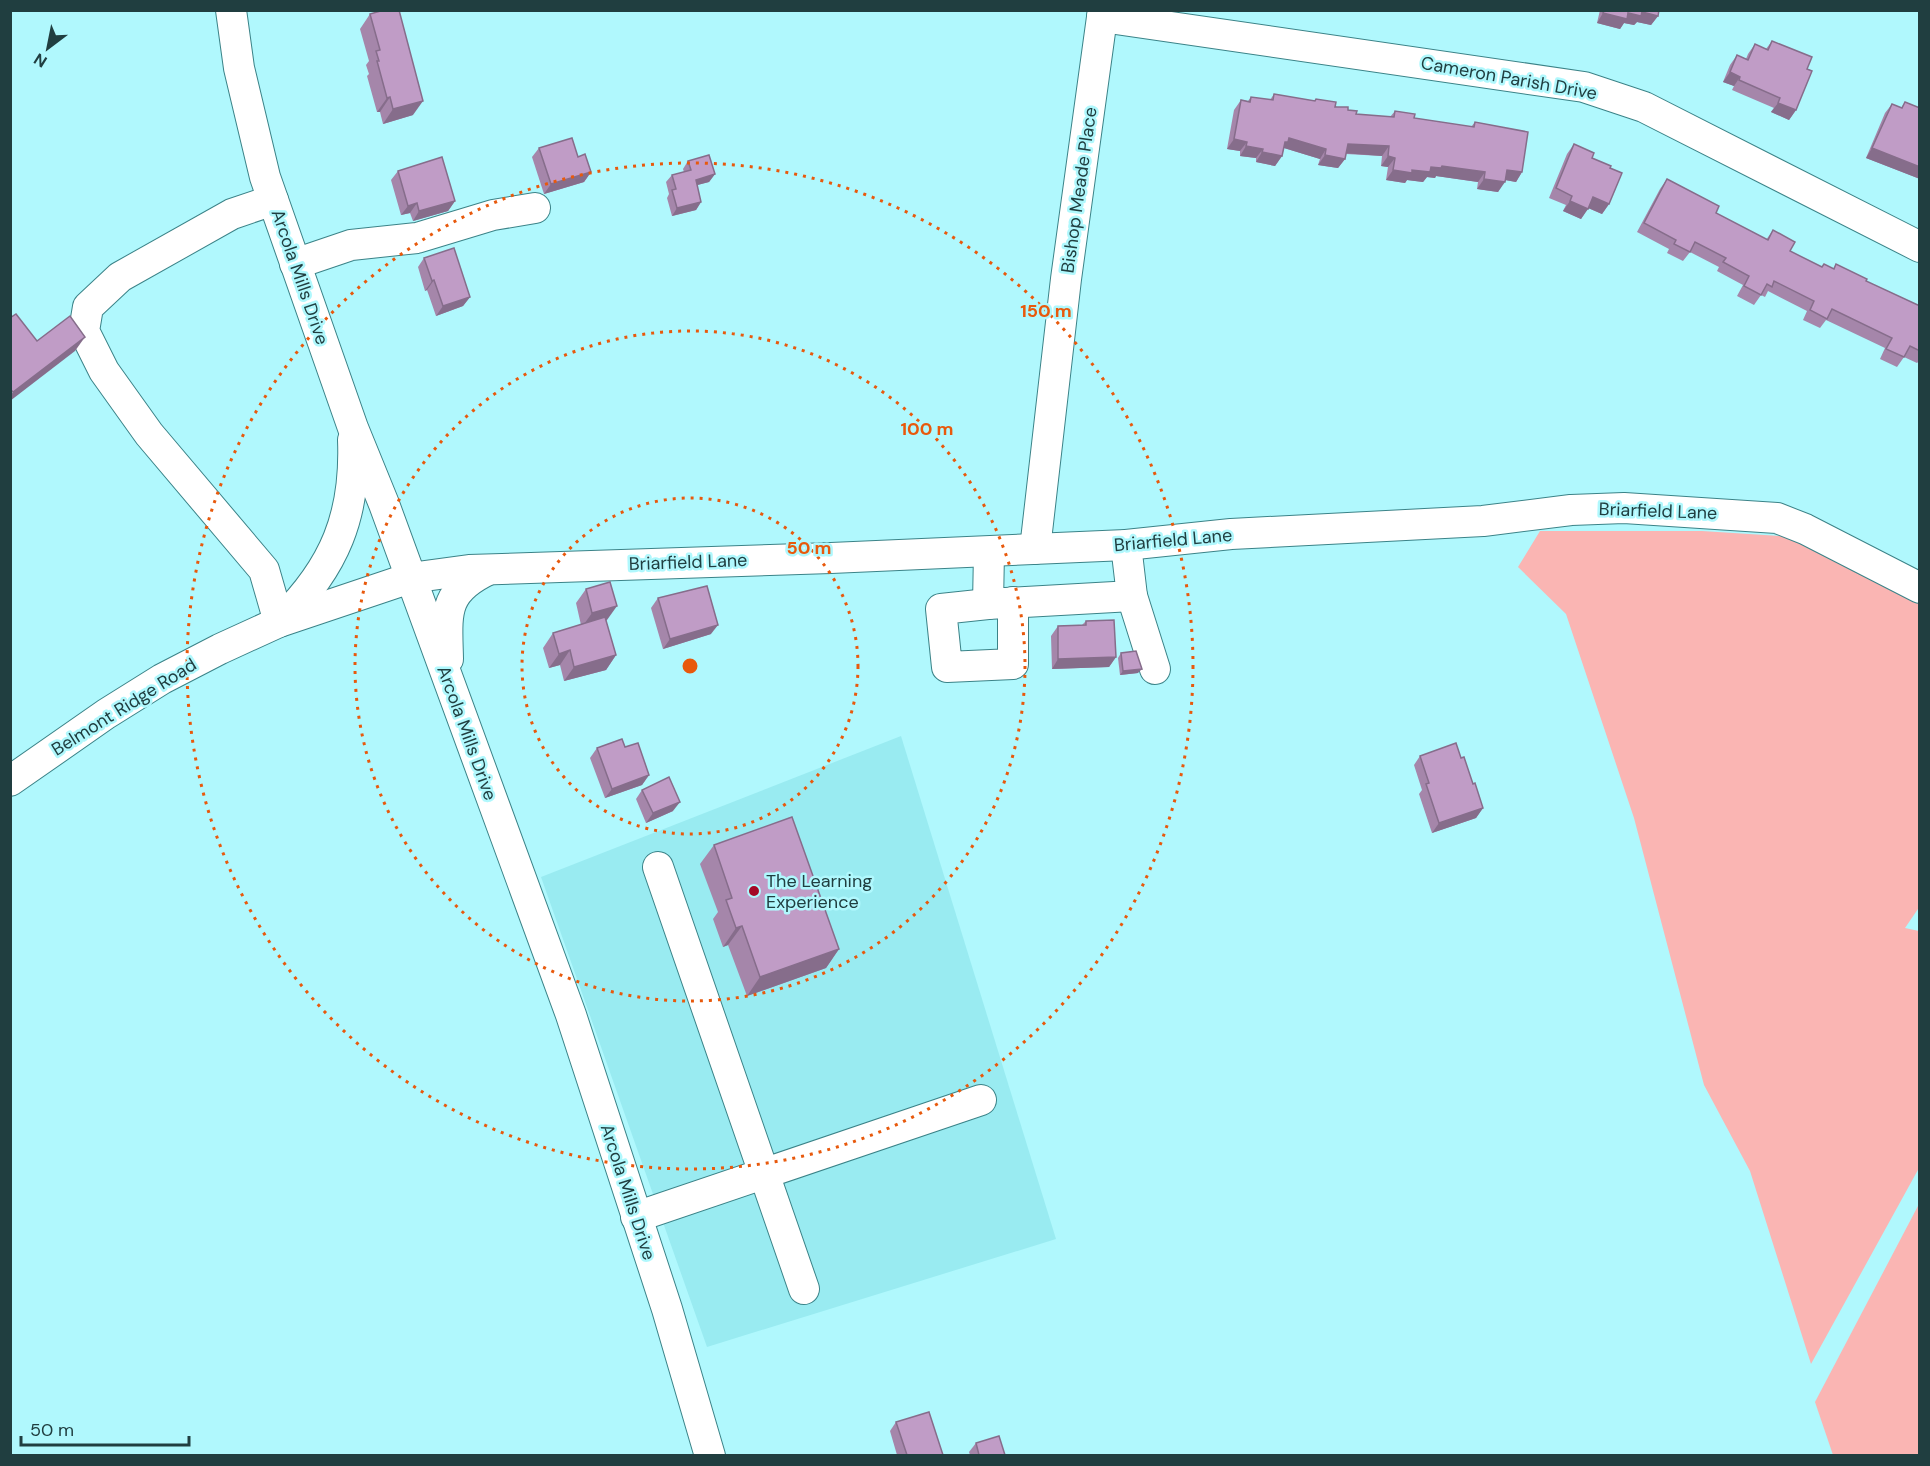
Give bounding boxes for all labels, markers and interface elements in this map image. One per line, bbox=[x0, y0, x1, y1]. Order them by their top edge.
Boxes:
north arrow bbox=[18, 18, 78, 78]
text: N bbox=[30, 48, 51, 72]
street label: Cameron Parish Drive bbox=[1419, 51, 1599, 105]
street label: Bishop Meade Place bbox=[1055, 105, 1103, 275]
street label: Arcola Mills Drive bbox=[266, 206, 334, 348]
text: 150 m bbox=[1020, 299, 1072, 323]
text: 100 m bbox=[900, 417, 954, 441]
street label: Briarfield Lane bbox=[1598, 497, 1718, 525]
street label: Briarfield Lane bbox=[1113, 523, 1233, 557]
text: 50 m bbox=[786, 536, 832, 560]
street label: Briarfield Lane bbox=[628, 548, 748, 576]
street label: Belmont Ridge Road bbox=[47, 653, 201, 761]
centre of rings bbox=[680, 656, 700, 676]
street label: Arcola Mills Drive bbox=[431, 662, 503, 804]
place label: The Learning Experience bbox=[766, 869, 872, 914]
marker: The Learning Experience bbox=[747, 884, 761, 898]
street label: Arcola Mills Drive bbox=[595, 1121, 661, 1263]
scale bar bbox=[21, 1409, 189, 1447]
text: 50 m bbox=[30, 1418, 74, 1442]

